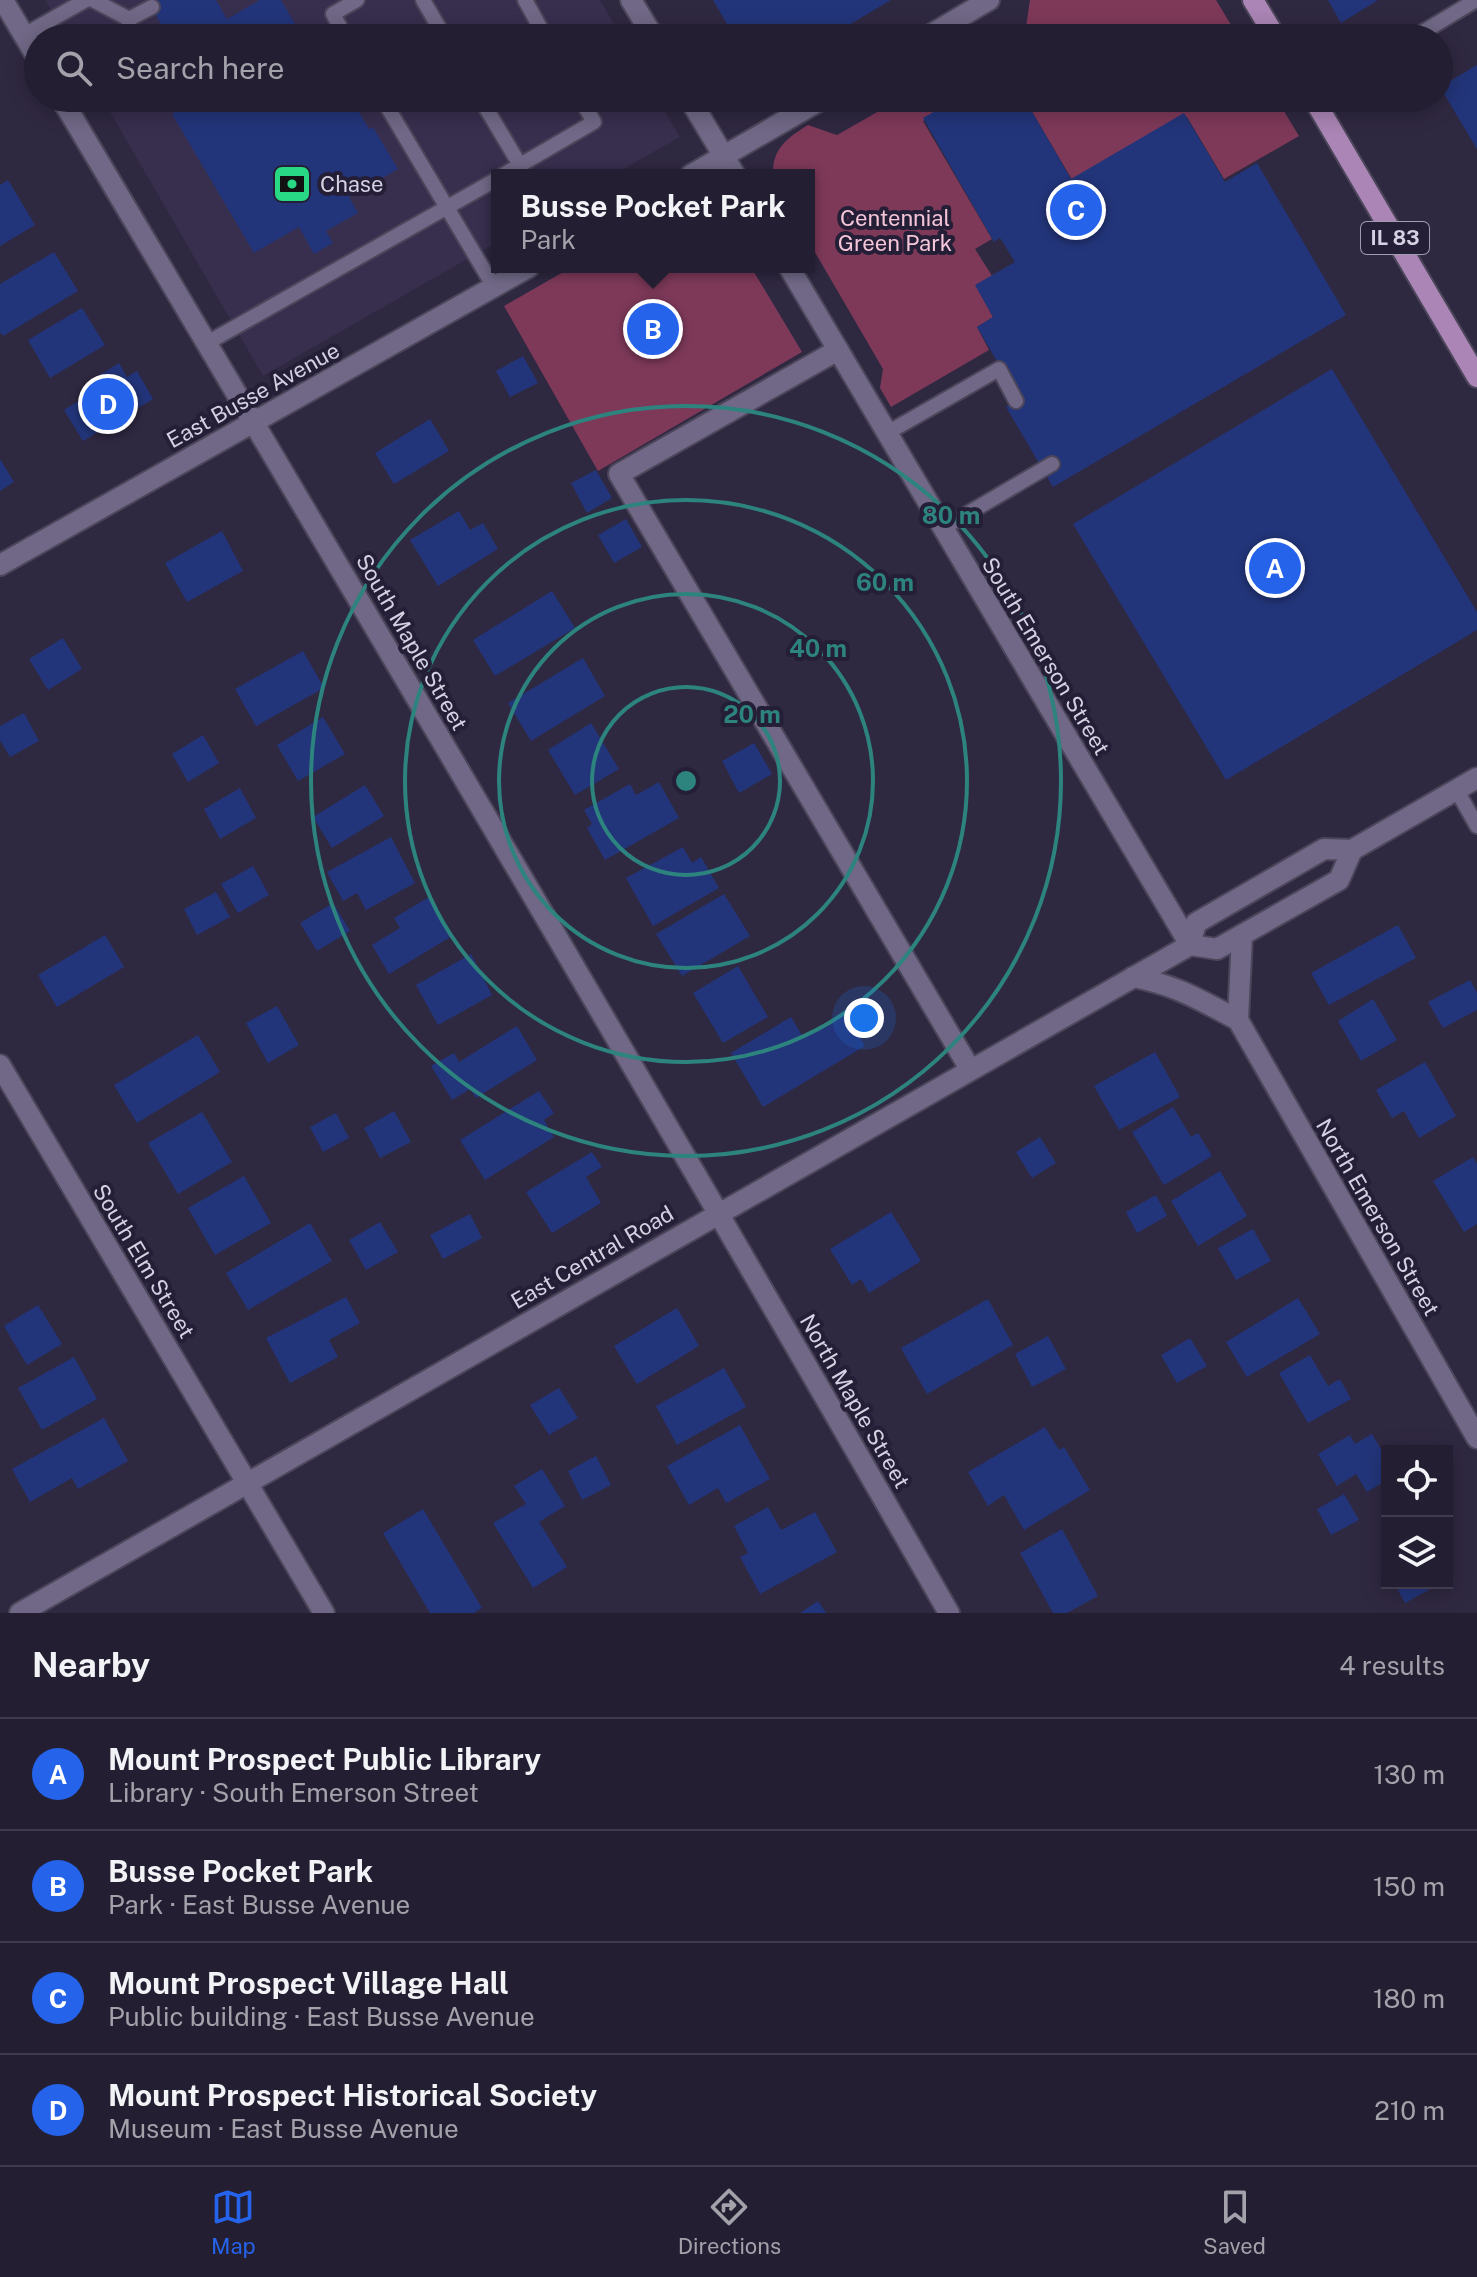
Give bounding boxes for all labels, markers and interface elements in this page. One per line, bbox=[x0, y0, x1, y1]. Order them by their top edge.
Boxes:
search box bbox=[24, 24, 1453, 112]
icon: search bbox=[52, 46, 96, 90]
text: Search here bbox=[116, 50, 284, 86]
bank icon: Chase bbox=[271, 163, 313, 205]
popup bbox=[491, 169, 815, 273]
place label: Chase bbox=[320, 171, 383, 197]
pin: C bbox=[1050, 180, 1102, 240]
text: Busse Pocket Park bbox=[520, 188, 786, 224]
park label: Centennial Green Park bbox=[838, 205, 952, 256]
road number: IL 83 bbox=[1361, 222, 1429, 254]
text: Park bbox=[520, 224, 576, 255]
pin: B bbox=[627, 299, 679, 359]
street label: East Busse Avenue bbox=[162, 337, 344, 453]
pin: D bbox=[82, 374, 134, 434]
text: 80 m bbox=[922, 501, 980, 529]
pin: A bbox=[1249, 538, 1301, 598]
street label: South Maple Street bbox=[351, 549, 473, 735]
street label: South Emerson Street bbox=[977, 553, 1115, 759]
text: 60 m bbox=[856, 568, 914, 596]
text: 40 m bbox=[789, 634, 847, 662]
text: 20 m bbox=[723, 700, 781, 728]
centre of rings bbox=[672, 767, 700, 795]
your location bbox=[844, 998, 884, 1038]
street label: North Emerson Street bbox=[1311, 1114, 1445, 1320]
street label: South Elm Street bbox=[88, 1179, 200, 1343]
street label: East Central Road bbox=[506, 1200, 678, 1314]
street label: North Maple Street bbox=[795, 1309, 915, 1493]
map controls bbox=[1381, 1445, 1453, 1589]
button: locate bbox=[1381, 1445, 1453, 1517]
button: layers bbox=[1381, 1517, 1453, 1589]
text: Nearby bbox=[32, 1645, 150, 1685]
text: 4 results bbox=[1339, 1650, 1445, 1681]
text: Mount Prospect Public Library bbox=[108, 1741, 541, 1777]
text: A bbox=[49, 1759, 67, 1790]
text: 130 m bbox=[1373, 1759, 1445, 1790]
text: Library · South Emerson Street bbox=[108, 1777, 479, 1808]
text: Busse Pocket Park bbox=[108, 1853, 373, 1889]
text: B bbox=[49, 1871, 67, 1902]
text: 150 m bbox=[1373, 1871, 1445, 1902]
text: Park · East Busse Avenue bbox=[108, 1889, 410, 1920]
text: Mount Prospect Village Hall bbox=[108, 1965, 509, 2001]
text: C bbox=[49, 1983, 67, 2014]
text: 180 m bbox=[1373, 1983, 1445, 2014]
text: Public building · East Busse Avenue bbox=[108, 2001, 535, 2032]
text: Mount Prospect Historical Society bbox=[108, 2077, 597, 2113]
text: D bbox=[49, 2095, 67, 2126]
text: 210 m bbox=[1374, 2095, 1445, 2126]
text: Museum · East Busse Avenue bbox=[108, 2113, 459, 2144]
tab: Map bbox=[211, 2185, 256, 2259]
tab: Directions bbox=[678, 2185, 781, 2259]
tab: Saved bbox=[1203, 2185, 1266, 2259]

